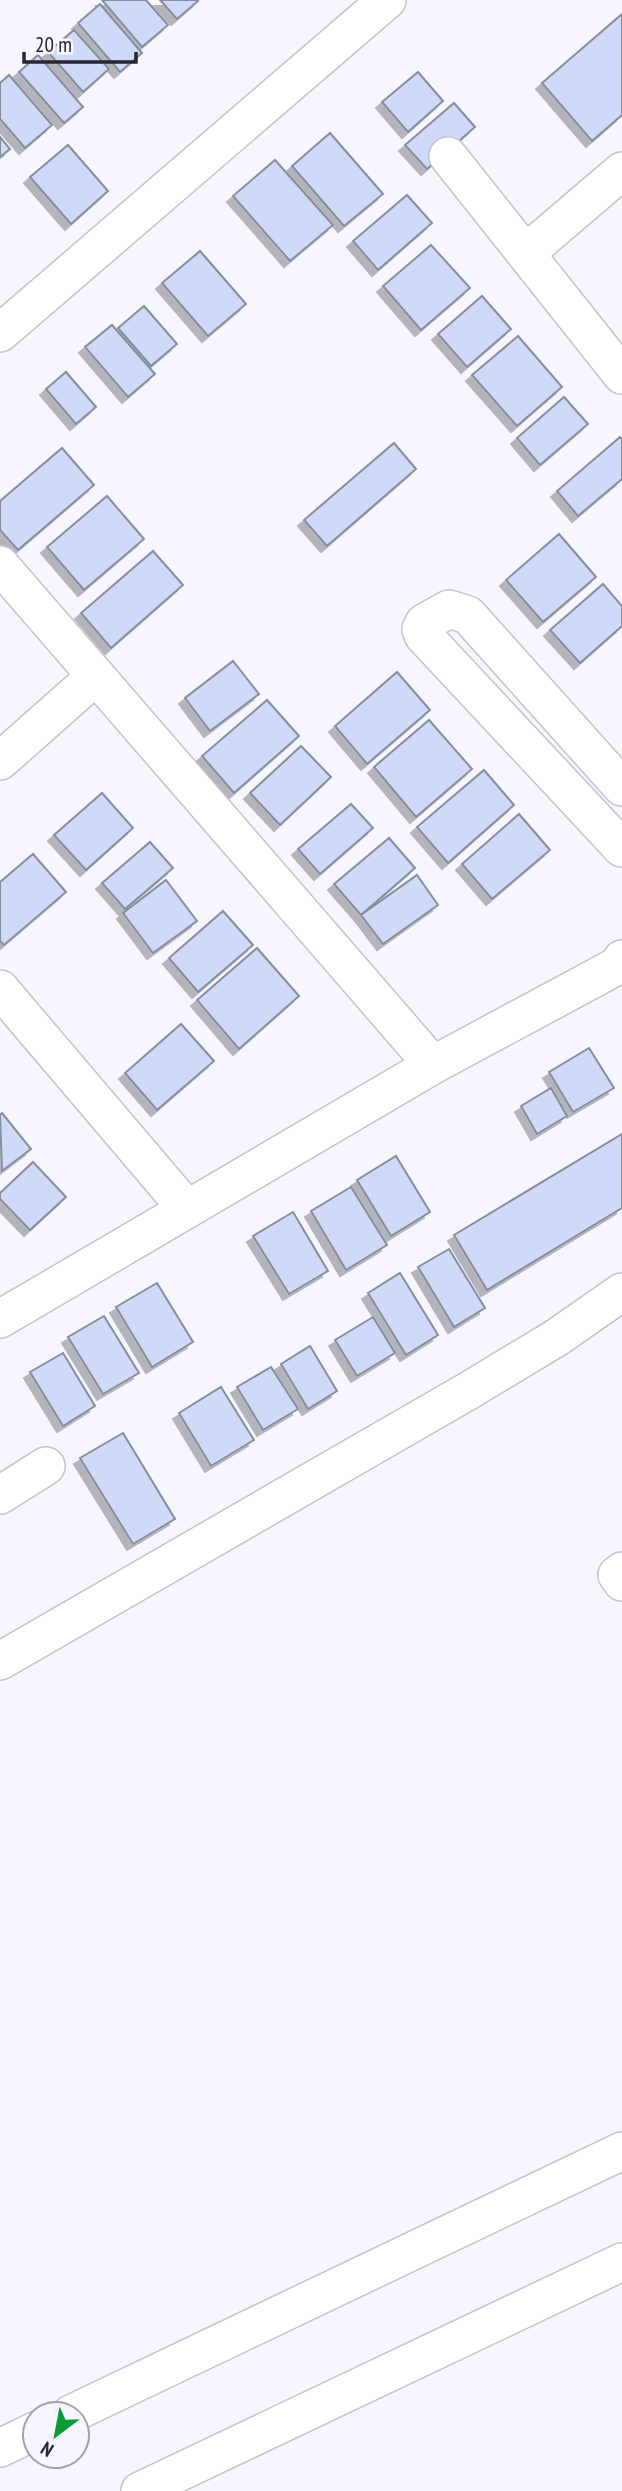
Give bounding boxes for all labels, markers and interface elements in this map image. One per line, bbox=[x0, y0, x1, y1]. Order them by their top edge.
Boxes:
scale bar bbox=[24, 21, 136, 65]
text: 20 m bbox=[35, 31, 72, 58]
north arrow bbox=[21, 2400, 91, 2470]
text: N bbox=[36, 2437, 58, 2462]

